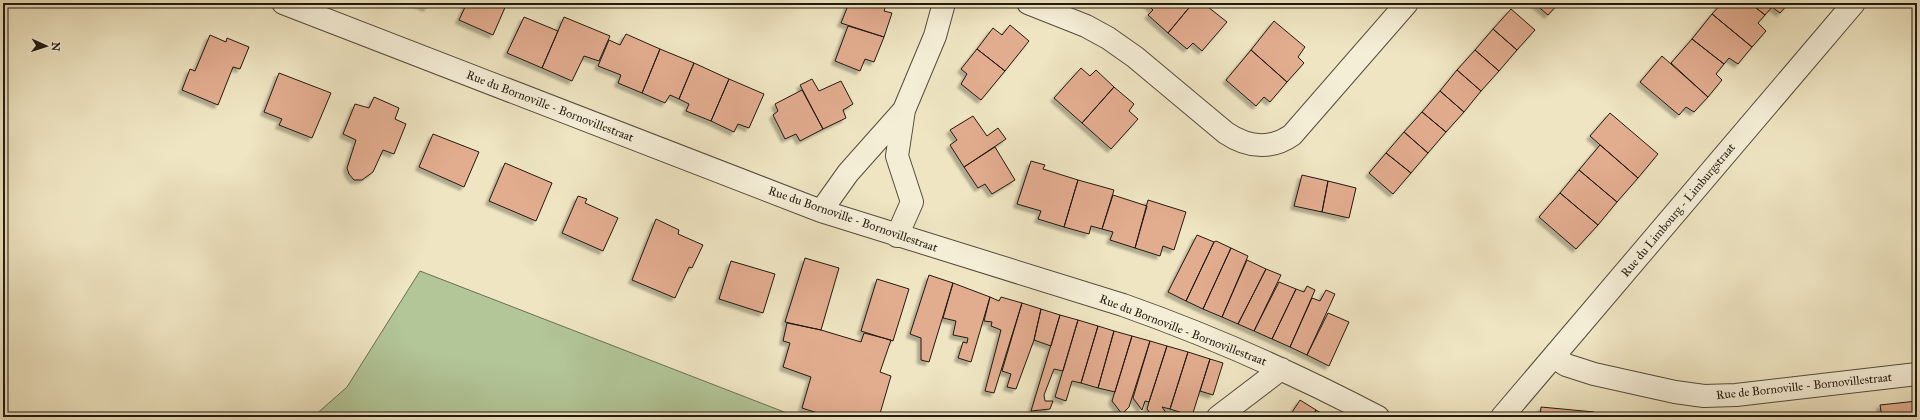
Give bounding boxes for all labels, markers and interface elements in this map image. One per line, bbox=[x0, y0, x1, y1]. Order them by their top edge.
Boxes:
north arrow bbox=[26, 26, 66, 66]
text: N bbox=[49, 41, 62, 52]
street label: Rue du Bornoville - Bornovillestraat bbox=[464, 68, 636, 145]
street label: Rue du Limbourg - Limburgstraat bbox=[1618, 140, 1739, 280]
street label: Rue du Bornoville - Bornovillestraat bbox=[766, 183, 940, 255]
street label: Rue du Bornoville - Bornovillestraat bbox=[1097, 292, 1269, 369]
street label: Rue de Bornoville - Bornovillestraat bbox=[1715, 370, 1893, 402]

